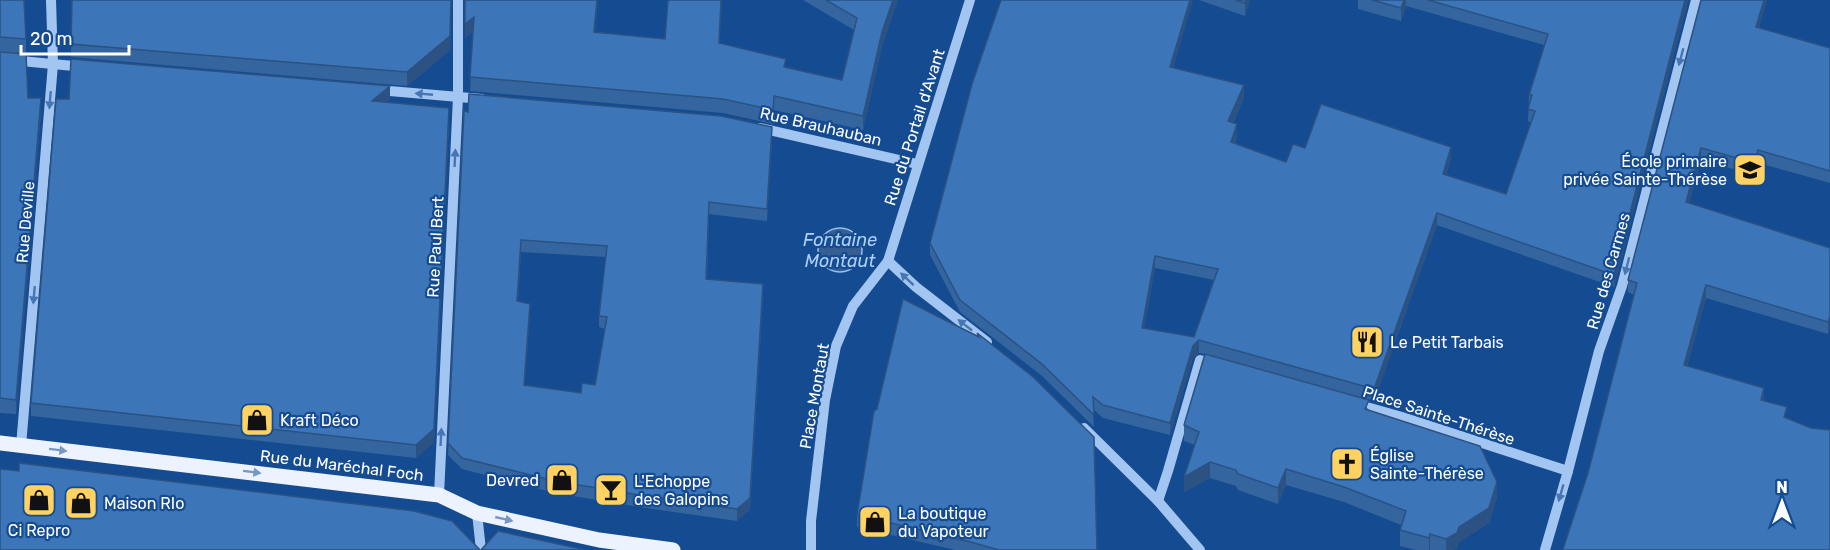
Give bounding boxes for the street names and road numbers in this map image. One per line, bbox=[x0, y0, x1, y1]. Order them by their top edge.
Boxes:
street label: Rue du Portail d'Avant bbox=[880, 46, 949, 208]
street label: Rue Brauhauban bbox=[758, 103, 884, 150]
street label: Rue Deville bbox=[12, 180, 39, 264]
street label: Rue Paul Bert bbox=[423, 196, 448, 298]
street label: Rue des Carmes bbox=[1583, 211, 1634, 332]
street label: Place Montaut bbox=[796, 342, 833, 451]
street label: Place Sainte-Thérèse bbox=[1361, 382, 1517, 449]
street label: Rue du Maréchal Foch bbox=[259, 446, 425, 485]

